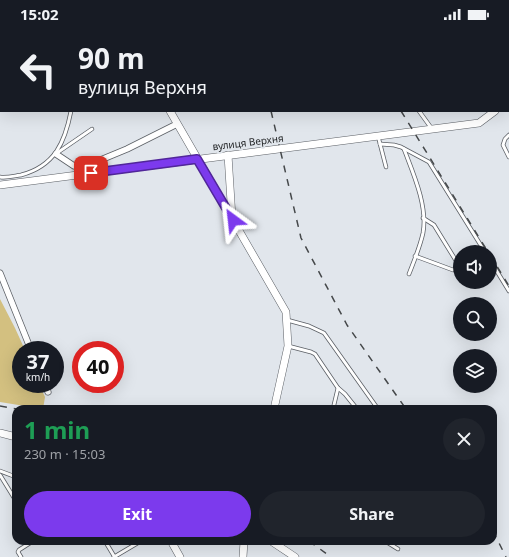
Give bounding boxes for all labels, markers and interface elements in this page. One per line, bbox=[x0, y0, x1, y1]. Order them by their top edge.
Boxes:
text: 15:02 bbox=[20, 4, 59, 24]
text: 90 m bbox=[78, 39, 145, 77]
icon: left bbox=[12, 44, 64, 96]
text: вулиця Верхня bbox=[78, 75, 207, 99]
street label: вулиця Верхня bbox=[212, 131, 284, 153]
pin bbox=[74, 156, 108, 190]
icon: arrive bbox=[80, 162, 102, 184]
position arrow bbox=[212, 199, 254, 241]
map controls bbox=[453, 245, 497, 393]
button: sound bbox=[453, 245, 497, 289]
button: search bbox=[453, 297, 497, 341]
speed limit sign: 40 bbox=[72, 341, 124, 393]
text: 37 bbox=[27, 348, 49, 375]
button: layers bbox=[453, 349, 497, 393]
text: km/h bbox=[26, 370, 50, 384]
text: 1 min bbox=[24, 413, 90, 446]
button: close bbox=[443, 418, 485, 460]
text: 230 m · 15:03 bbox=[24, 445, 105, 463]
button: Exit bbox=[24, 491, 251, 537]
button: Share bbox=[259, 491, 485, 537]

